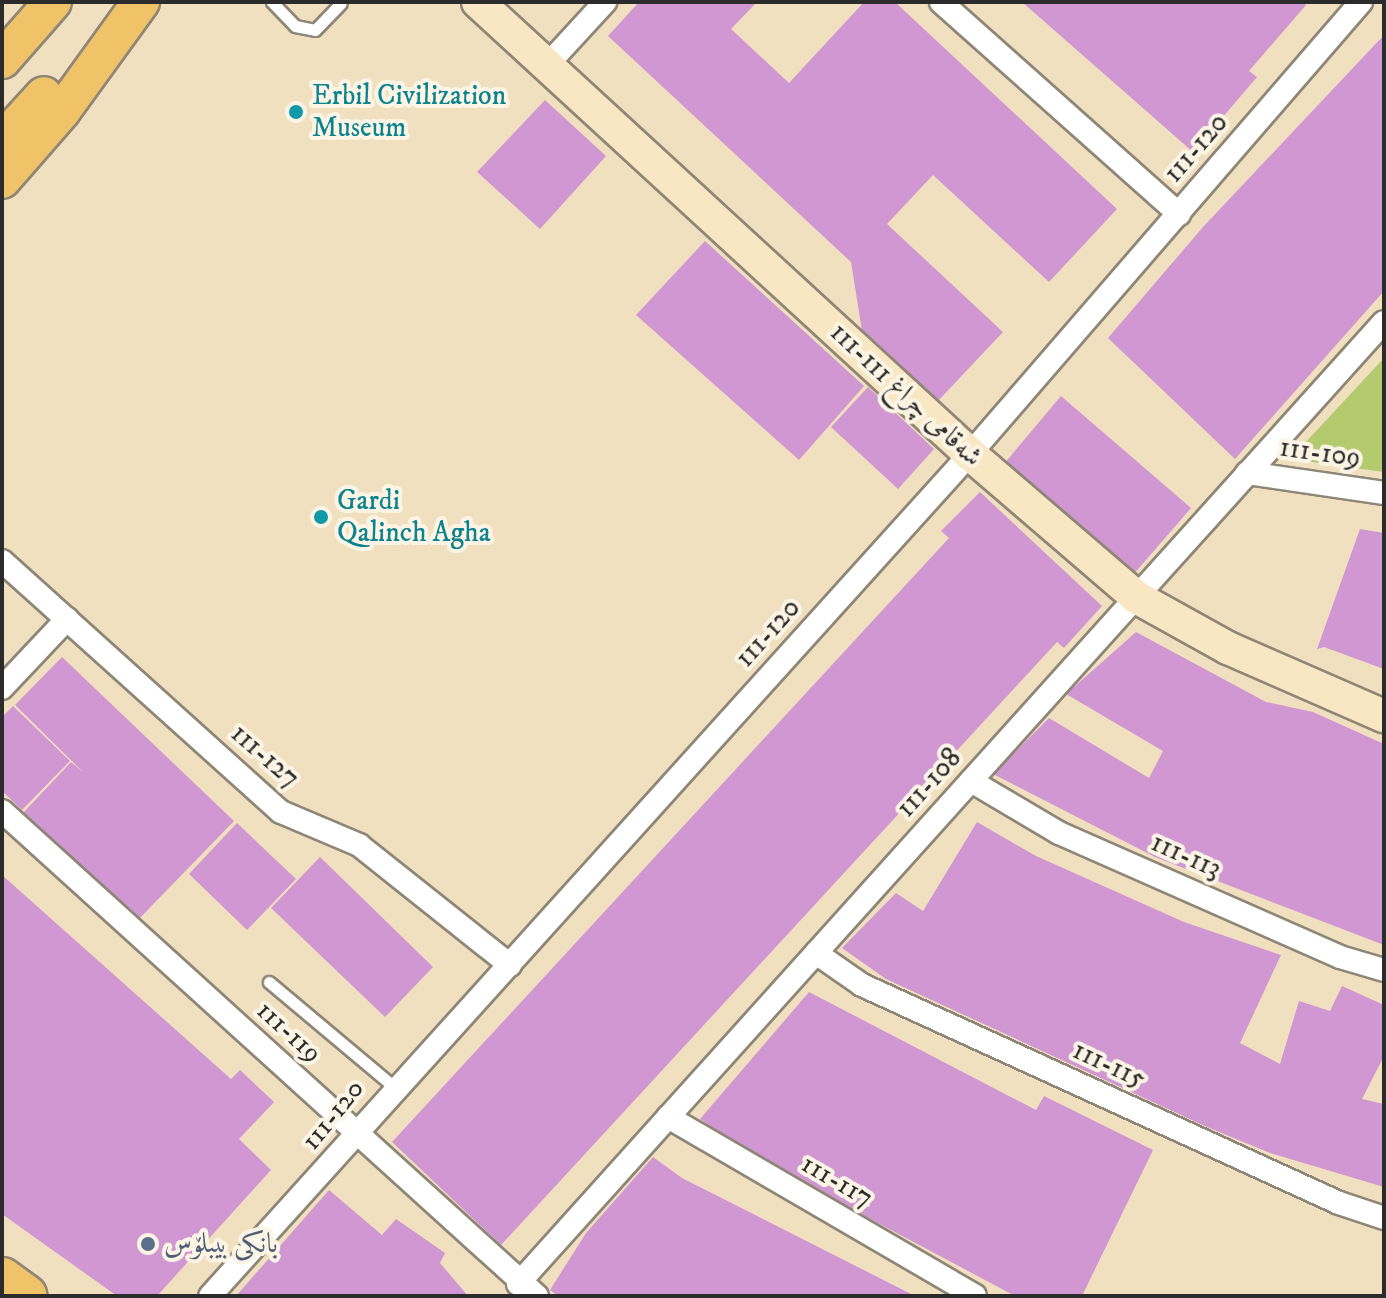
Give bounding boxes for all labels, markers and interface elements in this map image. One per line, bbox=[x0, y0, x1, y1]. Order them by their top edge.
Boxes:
place label: Erbil Civilization Museum bbox=[312, 79, 506, 145]
marker: Erbil Civilization Museum bbox=[287, 103, 305, 121]
street label: 111-120 bbox=[1157, 106, 1235, 190]
street label: شەقامی چراغ 111-111 bbox=[823, 316, 989, 474]
street label: 111-109 bbox=[1277, 431, 1363, 475]
place label: Gardi Qalinch Agha bbox=[337, 484, 491, 550]
marker: Gardi Qalinch Agha bbox=[312, 508, 330, 526]
street label: 111-120 bbox=[728, 592, 808, 674]
street label: 111-127 bbox=[224, 717, 306, 795]
street label: 111-108 bbox=[889, 741, 969, 825]
street label: 111-113 bbox=[1146, 826, 1226, 886]
street label: 111-119 bbox=[249, 994, 329, 1070]
street label: 111-115 bbox=[1067, 1034, 1151, 1096]
street label: 111-120 bbox=[294, 1073, 372, 1157]
street label: 111-117 bbox=[795, 1147, 879, 1215]
place label: بانکی بیبلۆس bbox=[164, 1227, 278, 1261]
marker: بانکی بیبلۆس bbox=[139, 1235, 157, 1253]

